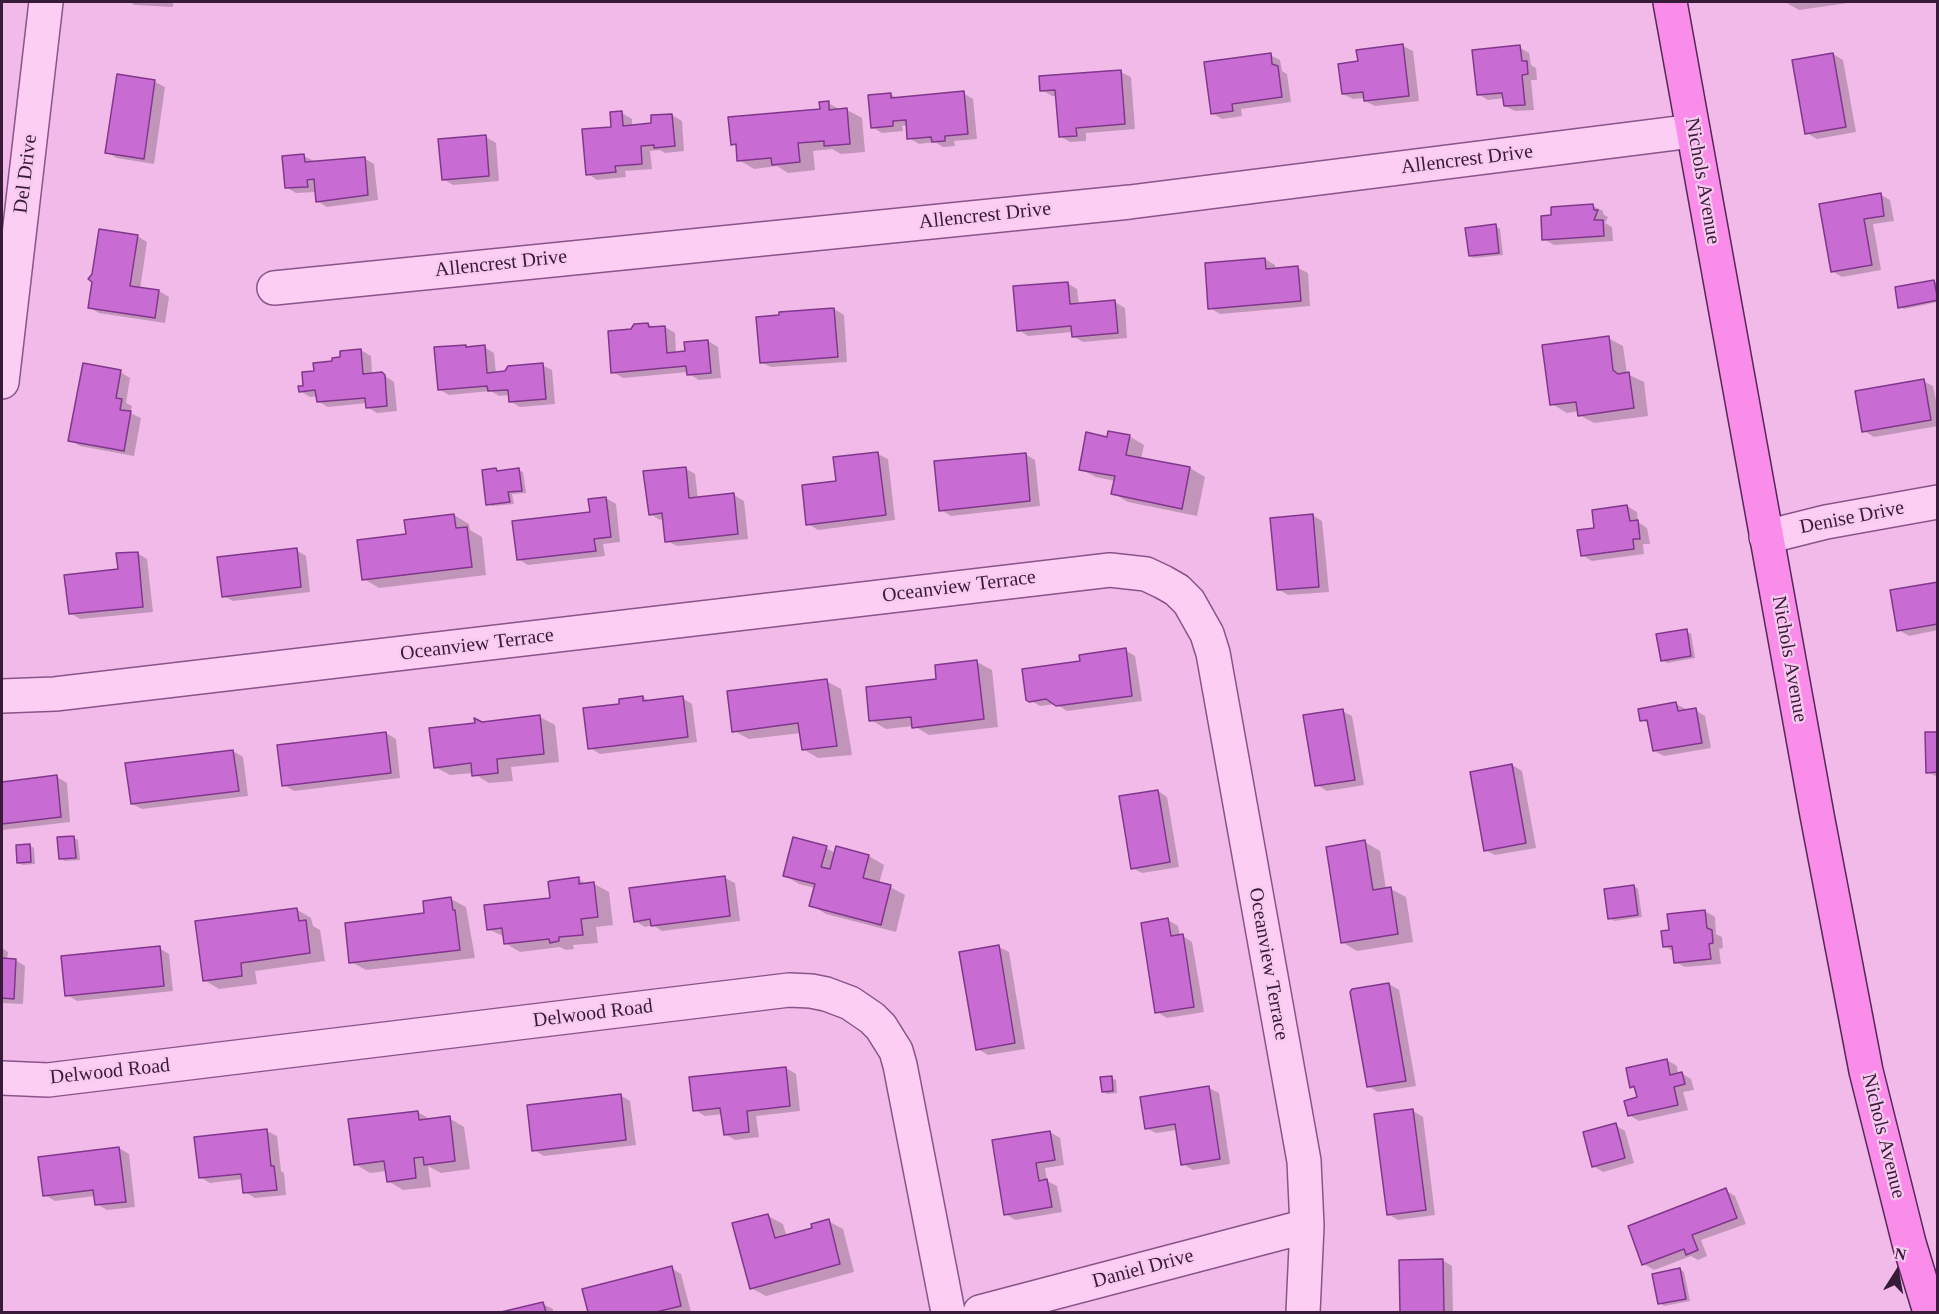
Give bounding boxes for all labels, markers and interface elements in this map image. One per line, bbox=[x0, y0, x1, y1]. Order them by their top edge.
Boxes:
street label: Nichols Avenue bbox=[1679, 116, 1725, 246]
street label: Del Drive bbox=[9, 133, 43, 215]
street label: Allencrest Drive bbox=[1400, 140, 1534, 180]
street label: Allencrest Drive bbox=[918, 197, 1052, 235]
street label: Allencrest Drive bbox=[434, 245, 568, 283]
street label: Denise Drive bbox=[1798, 496, 1906, 540]
street label: Oceanview Terrace bbox=[881, 566, 1037, 608]
street label: Nichols Avenue bbox=[1766, 594, 1812, 724]
street label: Oceanview Terrace bbox=[399, 624, 555, 666]
street label: Oceanview Terrace bbox=[1243, 886, 1293, 1042]
street label: Delwood Road bbox=[532, 995, 654, 1033]
street label: Delwood Road bbox=[49, 1054, 171, 1090]
street label: Nichols Avenue bbox=[1856, 1071, 1910, 1201]
north arrow bbox=[1867, 1242, 1927, 1302]
street label: Daniel Drive bbox=[1090, 1244, 1196, 1294]
text: N bbox=[1893, 1244, 1908, 1263]

